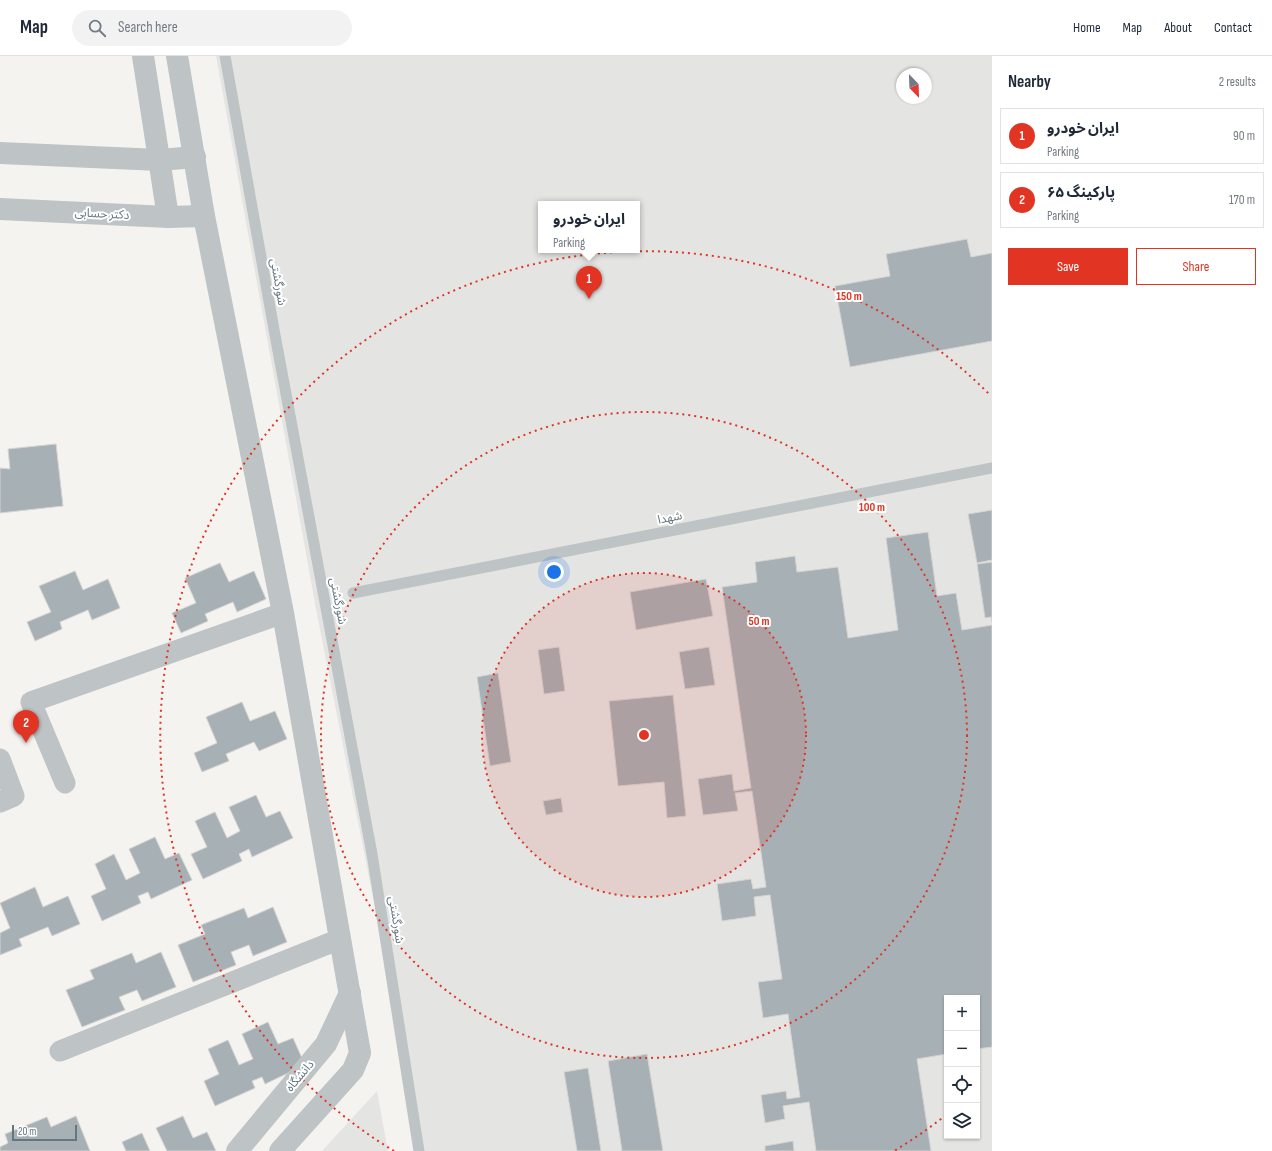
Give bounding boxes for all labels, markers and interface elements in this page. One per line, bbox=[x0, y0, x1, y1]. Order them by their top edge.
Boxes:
search box bbox=[72, 10, 352, 46]
text: Map bbox=[20, 16, 48, 39]
icon: search bbox=[86, 17, 108, 39]
text: Search here bbox=[118, 18, 178, 37]
text: Home bbox=[1073, 19, 1101, 36]
text: Map bbox=[1123, 19, 1142, 36]
text: About bbox=[1164, 19, 1192, 36]
text: Contact bbox=[1214, 19, 1252, 36]
north arrow bbox=[896, 68, 932, 104]
text: Nearby bbox=[1008, 72, 1051, 92]
text: 2 results bbox=[1219, 74, 1256, 90]
text: ایران خودرو bbox=[1047, 119, 1119, 138]
text: 1 bbox=[1019, 128, 1025, 144]
text: 90 m bbox=[1233, 128, 1255, 144]
text: Parking bbox=[1047, 144, 1079, 160]
text: پارکینگ ۶۵ bbox=[1047, 183, 1115, 202]
text: 2 bbox=[1019, 192, 1025, 208]
text: 170 m bbox=[1229, 192, 1255, 208]
popup bbox=[538, 201, 640, 253]
street label: دکتر حسابی bbox=[74, 205, 130, 223]
text: Parking bbox=[1047, 208, 1079, 224]
text: ایران خودرو bbox=[553, 210, 625, 229]
text: Parking bbox=[553, 235, 585, 251]
button: Save bbox=[1008, 248, 1128, 285]
button: Share bbox=[1136, 248, 1256, 285]
street label: شورگشتی bbox=[266, 257, 290, 307]
pin: 1 bbox=[576, 266, 602, 299]
text: 150 m bbox=[836, 289, 862, 304]
text: 100 m bbox=[859, 500, 885, 515]
street label: شهدا bbox=[656, 508, 684, 528]
your location bbox=[544, 562, 564, 582]
street label: شورگشتی bbox=[326, 576, 350, 626]
text: 50 m bbox=[749, 614, 769, 629]
pin: 2 bbox=[13, 710, 39, 743]
centre of rings bbox=[637, 728, 651, 742]
street label: شورگشتی bbox=[385, 895, 407, 945]
map controls bbox=[944, 995, 980, 1139]
button: + bbox=[944, 995, 980, 1031]
button: − bbox=[944, 1031, 980, 1067]
street label: دانشگاه bbox=[283, 1057, 318, 1095]
button: locate bbox=[944, 1067, 980, 1103]
button: layers bbox=[944, 1103, 980, 1139]
scale bar bbox=[12, 1123, 77, 1142]
text: 20 m bbox=[18, 1125, 36, 1138]

